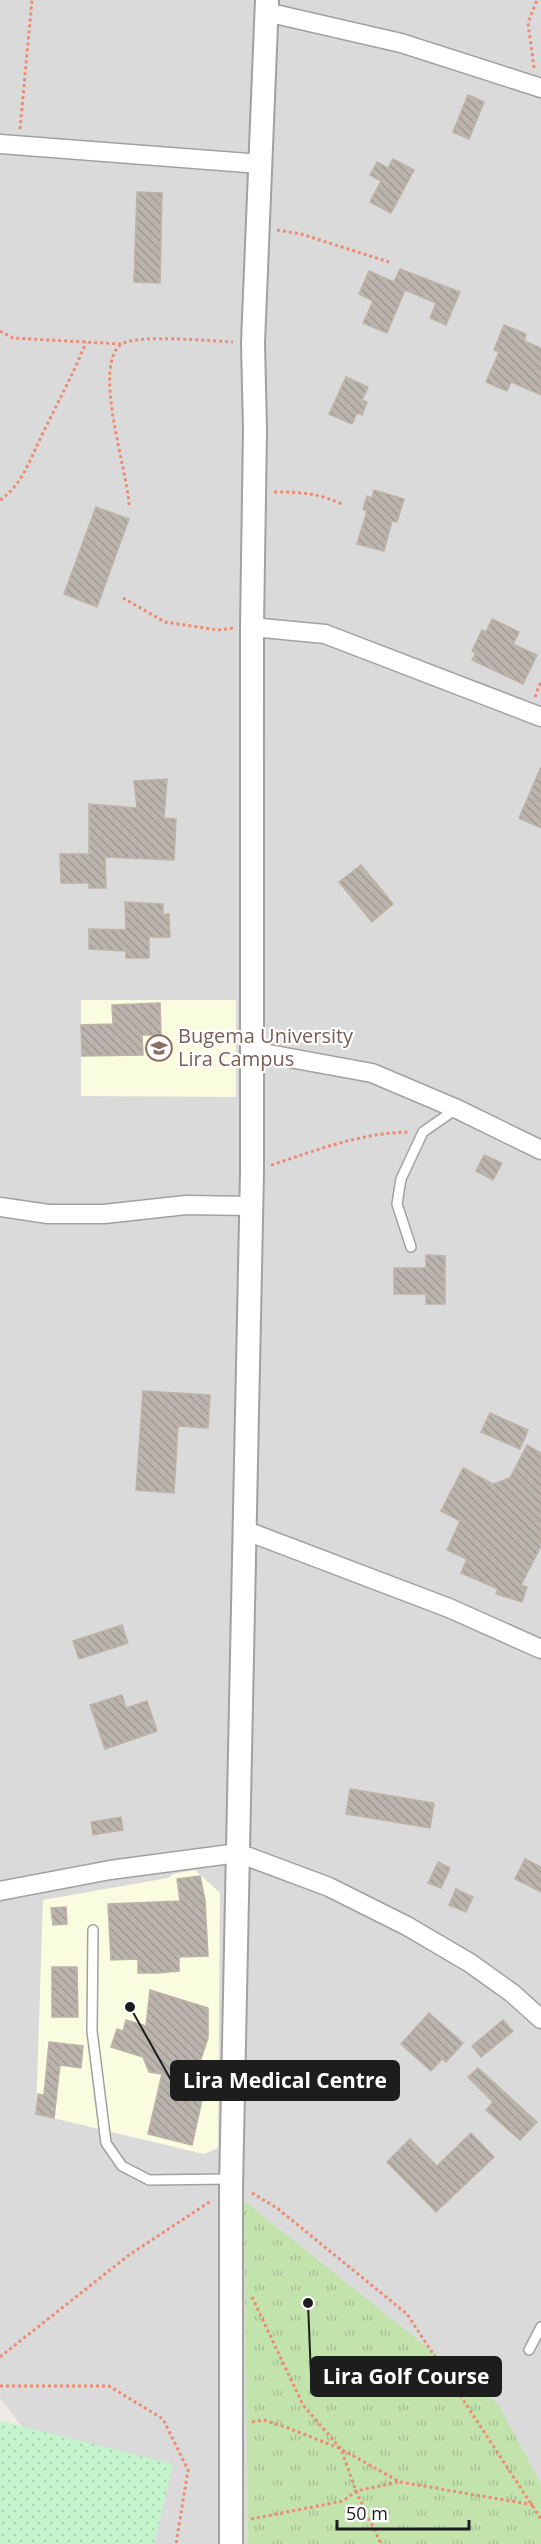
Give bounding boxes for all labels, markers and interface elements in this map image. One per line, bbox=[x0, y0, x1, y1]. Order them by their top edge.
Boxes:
place label: Bugema University Lira Campus bbox=[178, 1022, 354, 1072]
school or university icon: Bugema University Lira Campus bbox=[144, 1033, 174, 1063]
callout: Lira Medical Centre bbox=[171, 2061, 399, 2100]
text: Lira Medical Centre bbox=[183, 2066, 387, 2094]
callout: Lira Golf Course bbox=[311, 2357, 501, 2396]
text: Lira Golf Course bbox=[323, 2362, 489, 2390]
scale bar bbox=[337, 2493, 469, 2531]
text: 50 m bbox=[346, 2501, 388, 2525]

